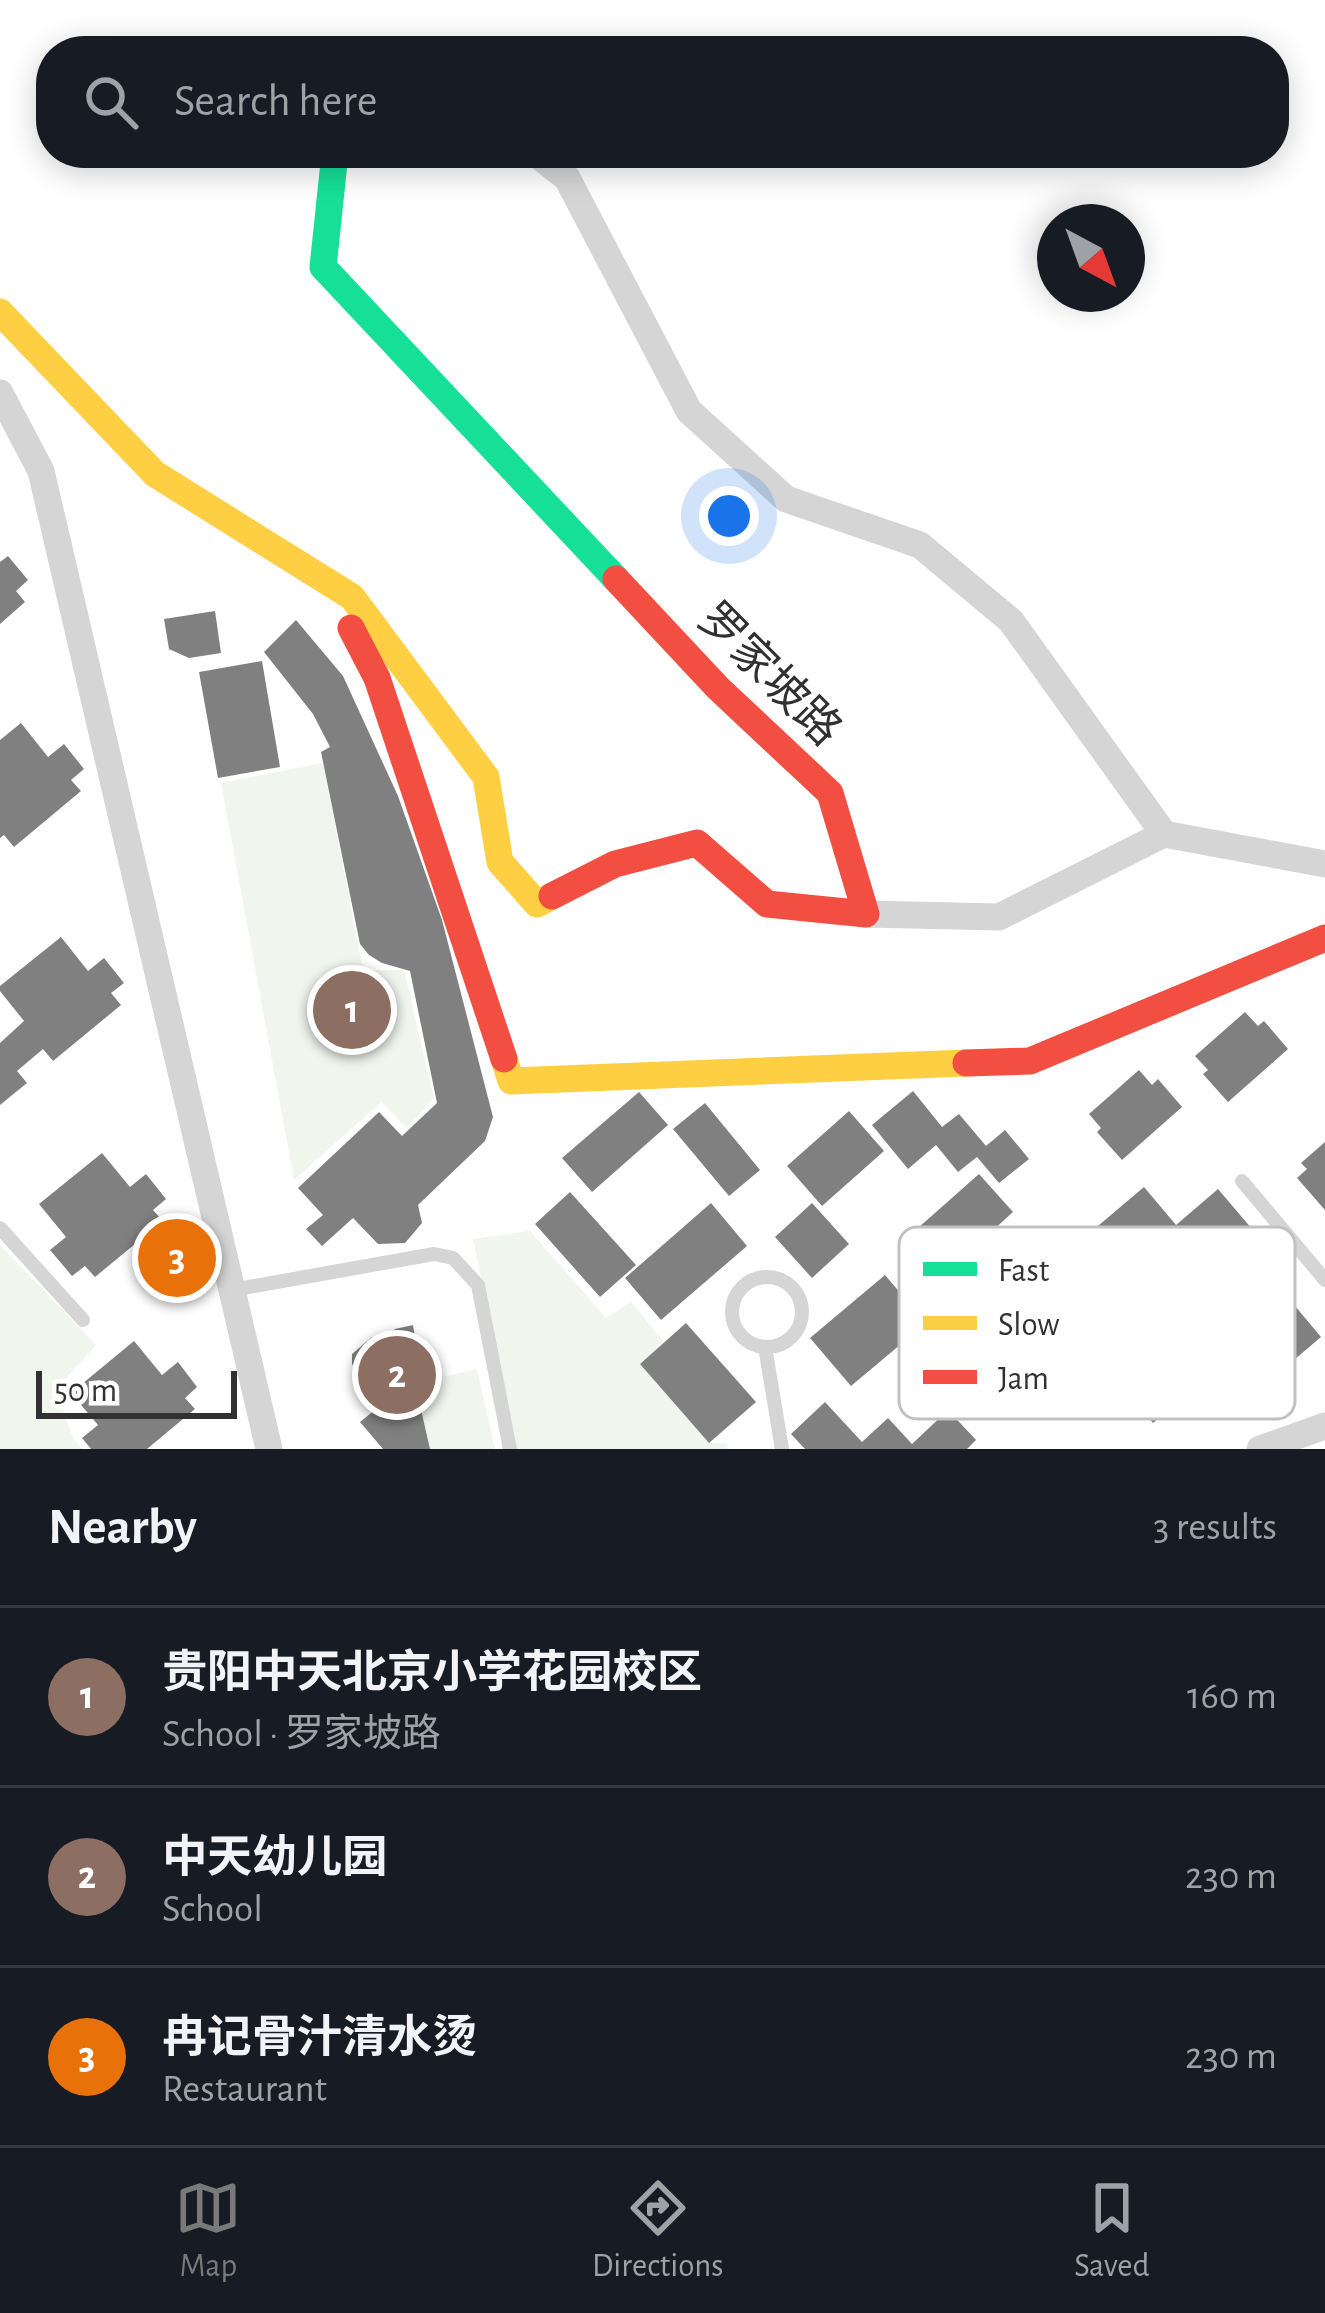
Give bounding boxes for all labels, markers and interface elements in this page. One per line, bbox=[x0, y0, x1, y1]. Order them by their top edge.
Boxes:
search box bbox=[36, 36, 1289, 168]
icon: search bbox=[78, 69, 144, 135]
text: Search here bbox=[174, 79, 377, 124]
north arrow bbox=[1037, 204, 1145, 312]
your location bbox=[699, 486, 759, 546]
street label: 罗家坡路 bbox=[689, 593, 851, 755]
pin: 1 bbox=[313, 965, 391, 1055]
pin: 3 bbox=[138, 1213, 216, 1303]
legend bbox=[899, 1227, 1295, 1419]
text: Fast bbox=[998, 1255, 1050, 1288]
text: Slow bbox=[998, 1309, 1059, 1342]
pin: 2 bbox=[358, 1330, 436, 1420]
text: Jam bbox=[998, 1363, 1049, 1396]
scale bar bbox=[36, 1365, 237, 1418]
text: 50 m bbox=[54, 1375, 117, 1408]
text: Nearby bbox=[48, 1502, 197, 1553]
text: 3 results bbox=[1153, 1508, 1277, 1547]
text: 贵阳中天北京小学花园校区 bbox=[162, 1651, 702, 1696]
text: 1 bbox=[80, 1677, 94, 1716]
text: 160 m bbox=[1187, 1677, 1277, 1716]
text: School · 罗家坡路 bbox=[162, 1715, 441, 1754]
text: 中天幼儿园 bbox=[162, 1836, 387, 1881]
text: 2 bbox=[78, 1857, 96, 1896]
text: 230 m bbox=[1185, 1857, 1277, 1896]
text: School bbox=[162, 1890, 263, 1929]
text: 冉记骨汁清水烫 bbox=[162, 2016, 477, 2061]
text: 3 bbox=[79, 2037, 95, 2076]
text: 230 m bbox=[1185, 2037, 1277, 2076]
text: Restaurant bbox=[162, 2070, 327, 2109]
tab: Map bbox=[175, 2175, 241, 2287]
tab: Directions bbox=[592, 2175, 723, 2287]
tab: Saved bbox=[1074, 2175, 1150, 2287]

